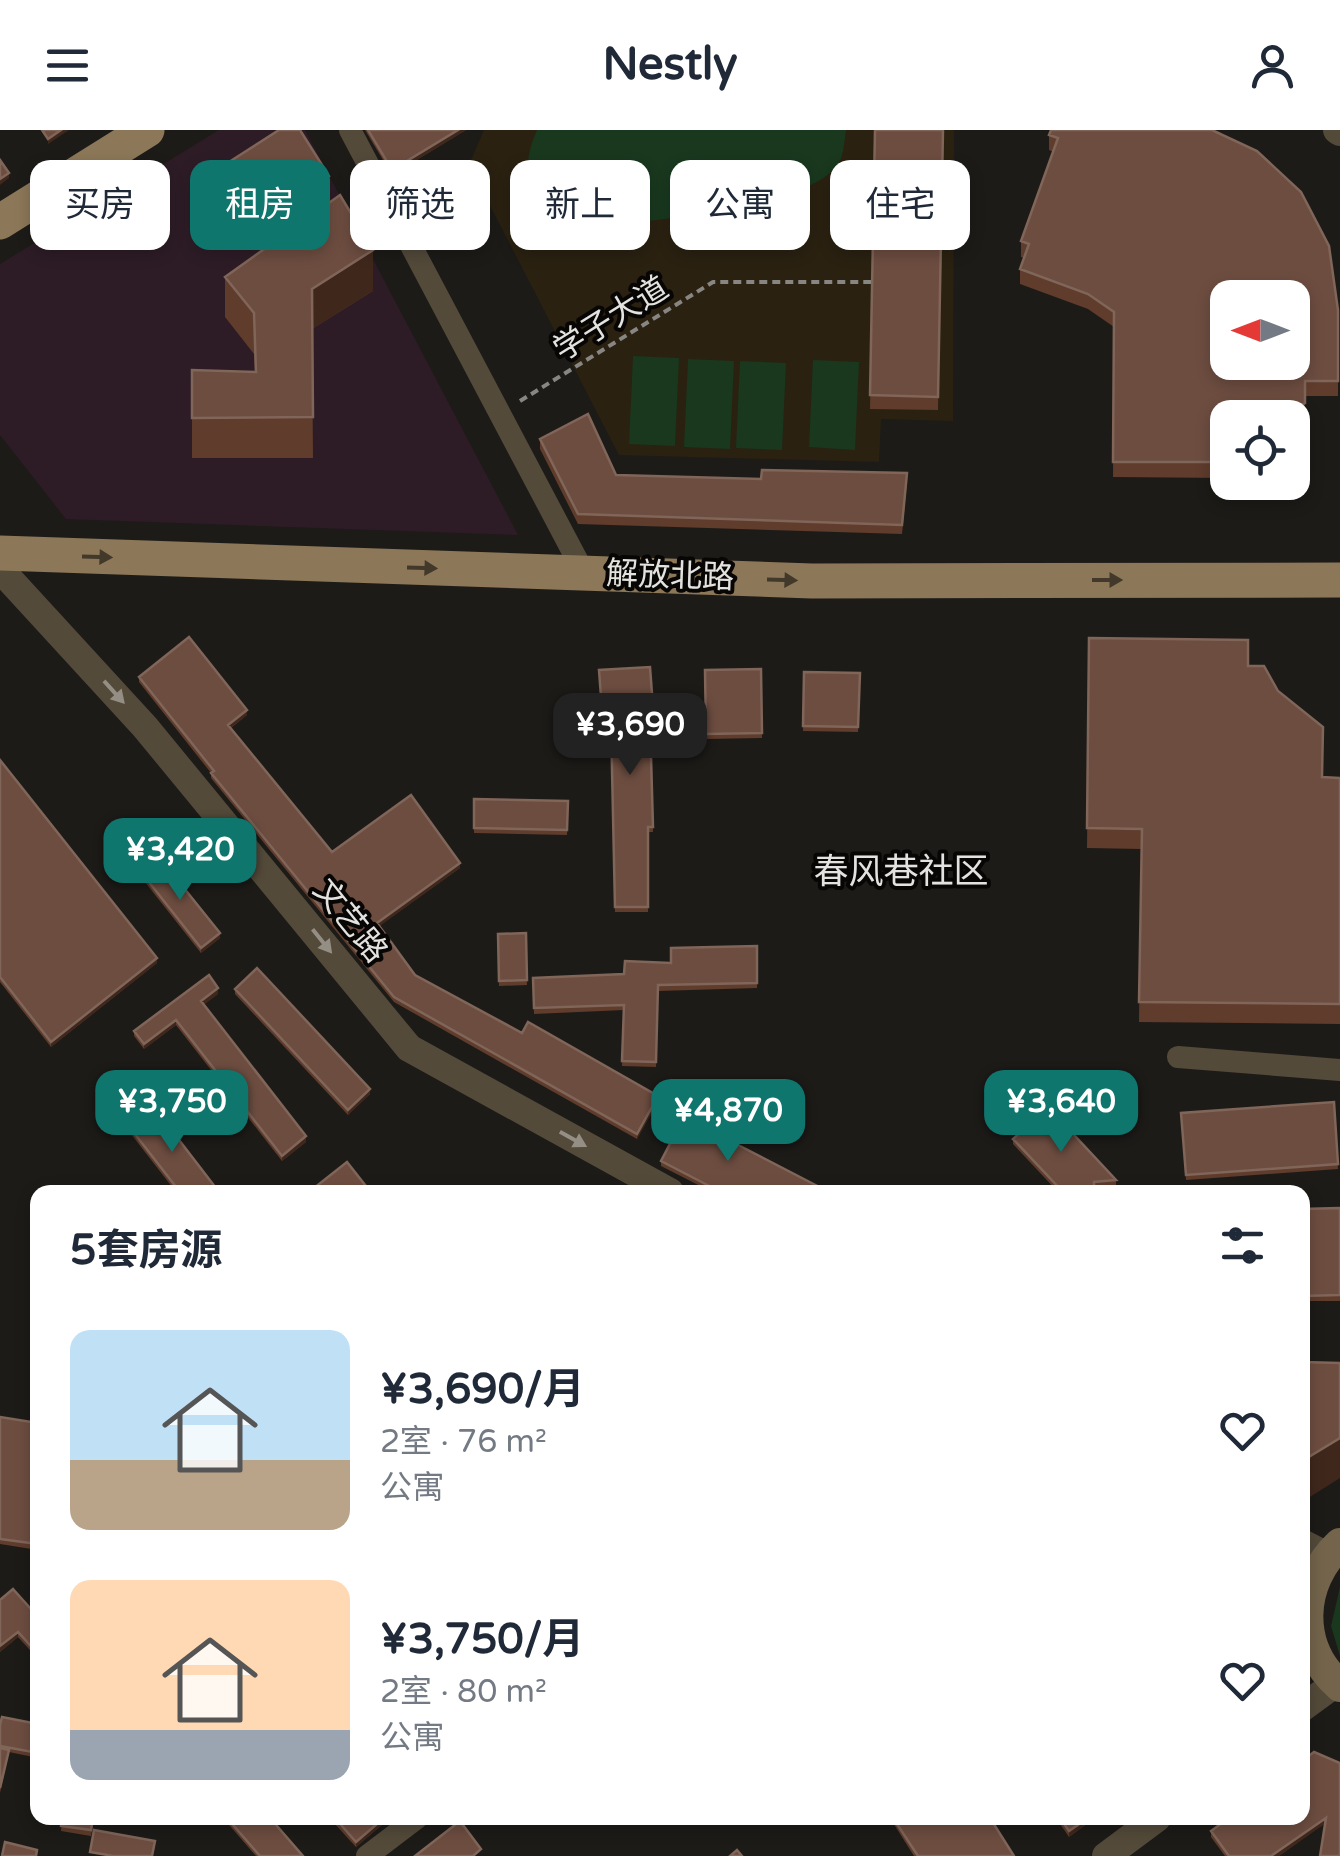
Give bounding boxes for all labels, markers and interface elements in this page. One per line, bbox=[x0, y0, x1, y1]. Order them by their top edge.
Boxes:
icon: menu bbox=[40, 38, 95, 93]
text: Nestly bbox=[603, 38, 737, 92]
icon: person bbox=[1245, 38, 1300, 93]
chip: 买房 bbox=[30, 160, 170, 250]
chip: 租房 bbox=[190, 160, 330, 250]
chip: 筛选 bbox=[350, 160, 490, 250]
chip: 新上 bbox=[510, 160, 650, 250]
chip: 公寓 bbox=[670, 160, 810, 250]
chip: 住宅 bbox=[830, 160, 970, 250]
street label: 学子大道 bbox=[547, 269, 675, 369]
north arrow bbox=[1210, 280, 1310, 380]
map controls bbox=[1210, 280, 1310, 500]
button: locate bbox=[1210, 400, 1310, 500]
one-way arrow bbox=[82, 549, 114, 565]
street label: 解放北路 bbox=[605, 555, 735, 597]
one-way arrow bbox=[407, 560, 439, 576]
one-way arrow bbox=[1092, 572, 1124, 588]
one-way arrow bbox=[767, 573, 799, 589]
one-way arrow bbox=[102, 679, 124, 704]
pin: ¥3,690 bbox=[549, 693, 711, 778]
text: ¥3,690 bbox=[575, 706, 685, 744]
pin: ¥3,420 bbox=[99, 818, 261, 903]
text: ¥3,420 bbox=[125, 831, 235, 869]
district label: 春风巷社区 bbox=[813, 851, 989, 893]
street label: 文艺路 bbox=[305, 872, 395, 970]
one-way arrow bbox=[311, 929, 332, 954]
pin: ¥3,750 bbox=[91, 1070, 253, 1155]
pin: ¥3,640 bbox=[980, 1070, 1142, 1155]
pin: ¥4,870 bbox=[647, 1079, 809, 1164]
text: ¥3,750 bbox=[117, 1083, 227, 1121]
text: ¥3,640 bbox=[1006, 1083, 1116, 1121]
text: ¥4,870 bbox=[673, 1092, 783, 1130]
one-way arrow bbox=[559, 1129, 587, 1147]
icon: filters bbox=[1215, 1218, 1270, 1273]
text: 5套房源 bbox=[70, 1225, 222, 1276]
text: ¥3,690/月 bbox=[380, 1364, 585, 1415]
icon: home bbox=[150, 1370, 270, 1490]
icon: heart bbox=[1215, 1403, 1270, 1458]
text: 2室 · 76 m² bbox=[380, 1423, 547, 1461]
text: 公寓 bbox=[380, 1469, 444, 1507]
text: ¥3,750/月 bbox=[380, 1614, 584, 1665]
icon: home bbox=[150, 1620, 270, 1740]
icon: heart bbox=[1215, 1653, 1270, 1708]
text: 2室 · 80 m² bbox=[380, 1673, 547, 1711]
text: 公寓 bbox=[380, 1719, 444, 1757]

